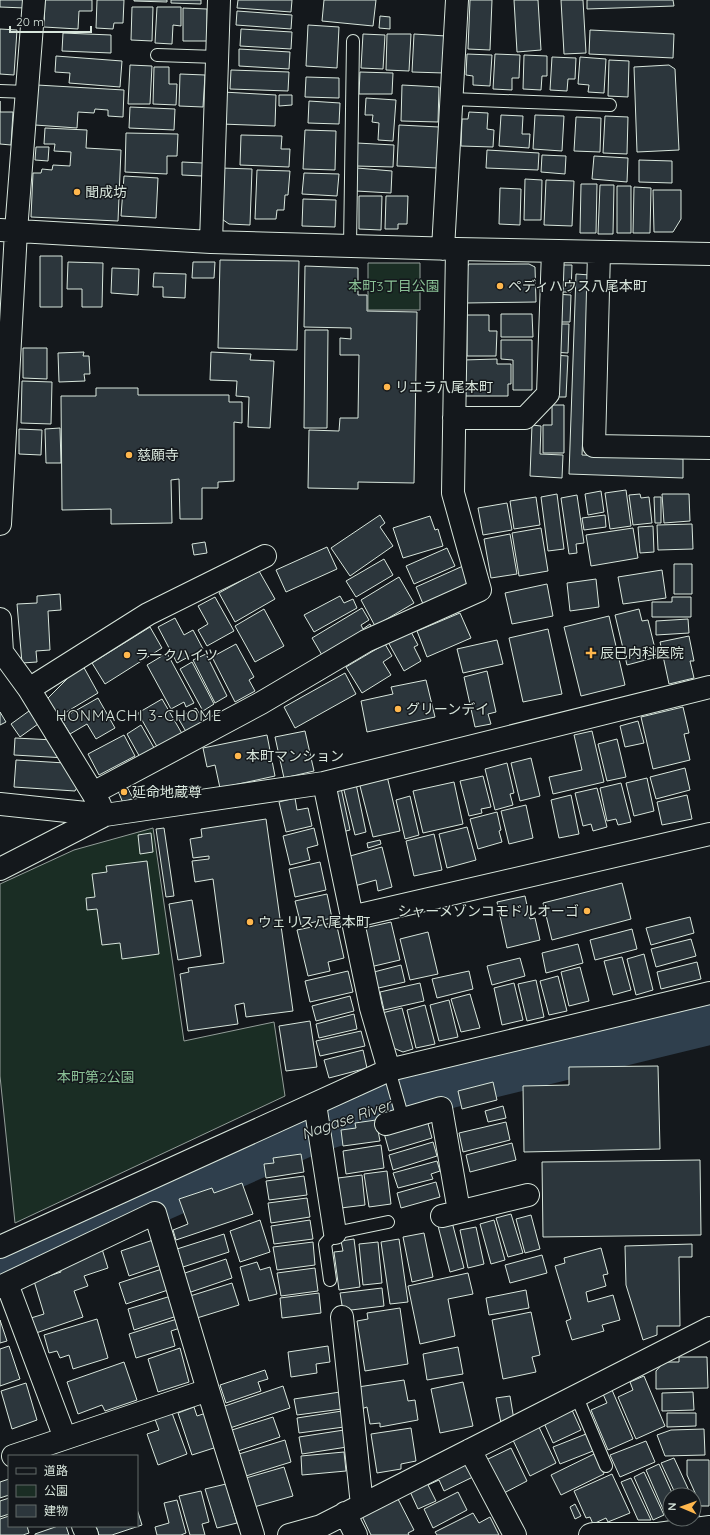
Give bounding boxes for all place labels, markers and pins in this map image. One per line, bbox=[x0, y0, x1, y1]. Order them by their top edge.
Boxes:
place label: 聞成坊 bbox=[85, 183, 127, 201]
marker: 聞成坊 bbox=[72, 187, 82, 197]
place label: ペディハウス八尾本町 bbox=[508, 277, 647, 295]
marker: ペディハウス八尾本町 bbox=[495, 281, 505, 291]
place label: リエラ八尾本町 bbox=[395, 378, 493, 396]
marker: リエラ八尾本町 bbox=[382, 382, 392, 392]
place label: 慈願寺 bbox=[137, 446, 179, 464]
marker: 慈願寺 bbox=[124, 450, 134, 460]
place label: 辰巳内科医院 bbox=[600, 644, 684, 662]
place label: ラークハイツ bbox=[135, 646, 218, 664]
marker: 辰巳内科医院 bbox=[585, 647, 597, 659]
marker: ラークハイツ bbox=[122, 650, 132, 660]
place label: グリーンデイ bbox=[406, 700, 489, 718]
marker: グリーンデイ bbox=[393, 704, 403, 714]
place label: 本町マンション bbox=[246, 747, 344, 765]
marker: 本町マンション bbox=[233, 751, 243, 761]
place label: 延命地蔵尊 bbox=[132, 783, 202, 801]
marker: 延命地蔵尊 bbox=[119, 787, 129, 797]
place label: シャーメゾンコモドルオーゴ bbox=[398, 902, 579, 920]
marker: シャーメゾンコモドルオーゴ bbox=[582, 906, 592, 916]
place label: ウェリス八尾本町 bbox=[258, 913, 370, 931]
marker: ウェリス八尾本町 bbox=[245, 917, 255, 927]

